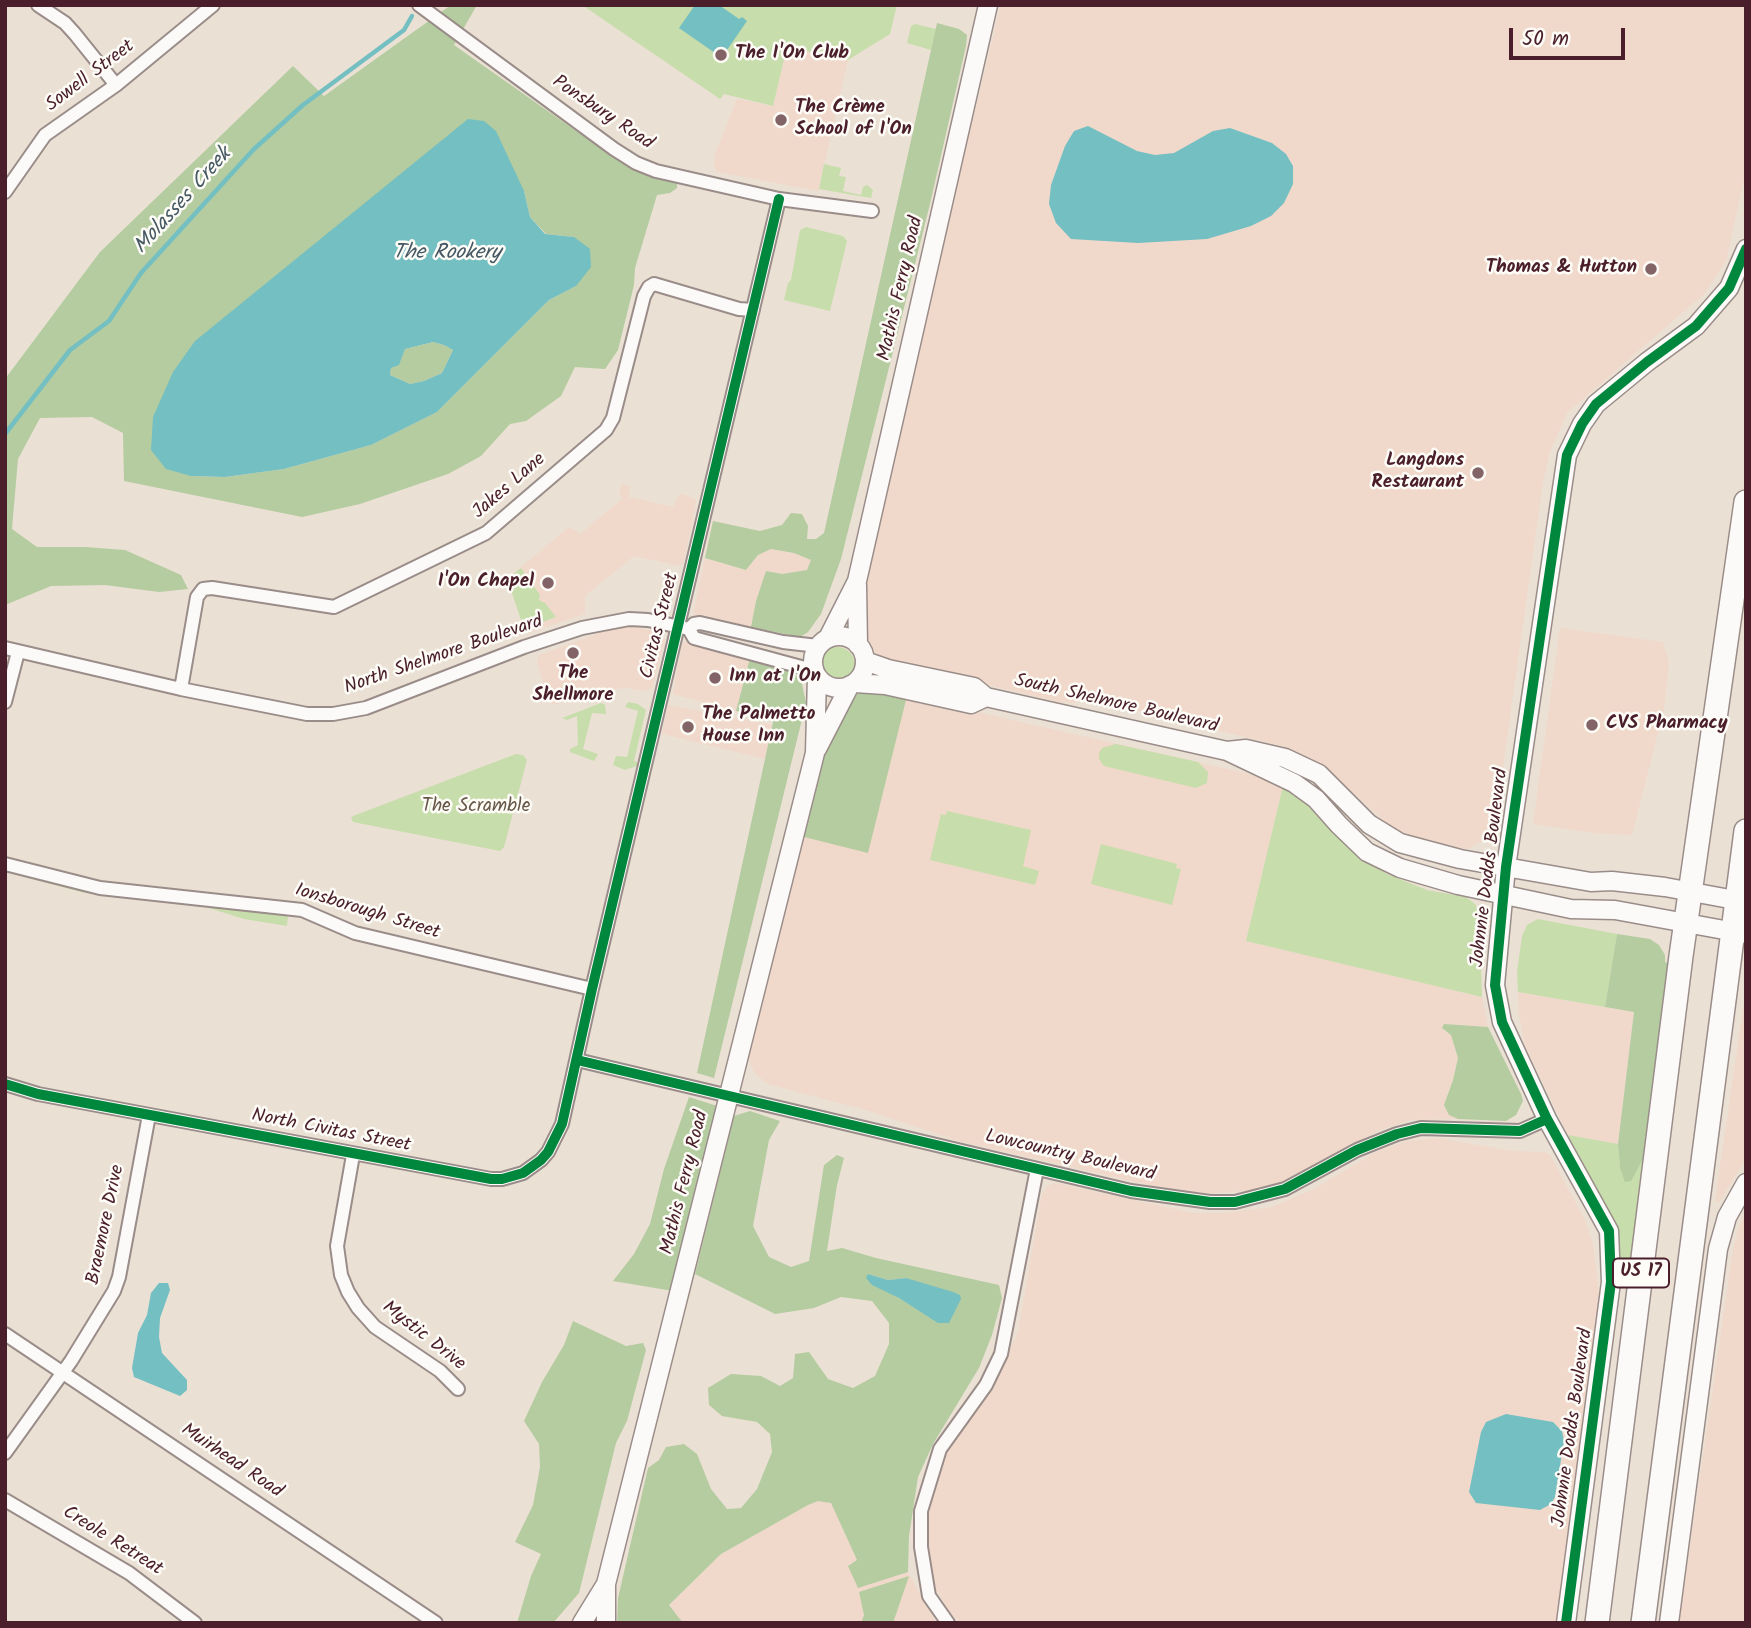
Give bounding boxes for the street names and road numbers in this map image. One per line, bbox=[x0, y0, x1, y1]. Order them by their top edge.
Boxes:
street label: Sowell Street bbox=[42, 36, 140, 118]
street label: Ponsbury Road bbox=[547, 72, 657, 156]
street label: Mathis Ferry Road bbox=[874, 215, 930, 363]
street label: Jakes Lane bbox=[469, 449, 551, 525]
street label: Civitas Street bbox=[637, 571, 685, 681]
street label: North Shelmore Boulevard bbox=[342, 611, 546, 701]
street label: South Shelmore Boulevard bbox=[1012, 670, 1220, 740]
street label: Johnnie Dodds Boulevard bbox=[1468, 767, 1514, 969]
street label: Ionsborough Street bbox=[292, 880, 442, 946]
street label: North Civitas Street bbox=[250, 1105, 412, 1159]
street label: Mathis Ferry Road bbox=[657, 1109, 715, 1257]
street label: Lowcountry Boulevard bbox=[983, 1126, 1157, 1188]
street label: Braemore Drive bbox=[83, 1163, 131, 1287]
road number: US 17 bbox=[1613, 1258, 1669, 1288]
street label: Mystic Drive bbox=[377, 1297, 469, 1377]
street label: Johnnie Dodds Boulevard bbox=[1549, 1327, 1599, 1529]
street label: Muirhead Road bbox=[176, 1420, 286, 1504]
street label: Creole Retreat bbox=[58, 1502, 166, 1582]

